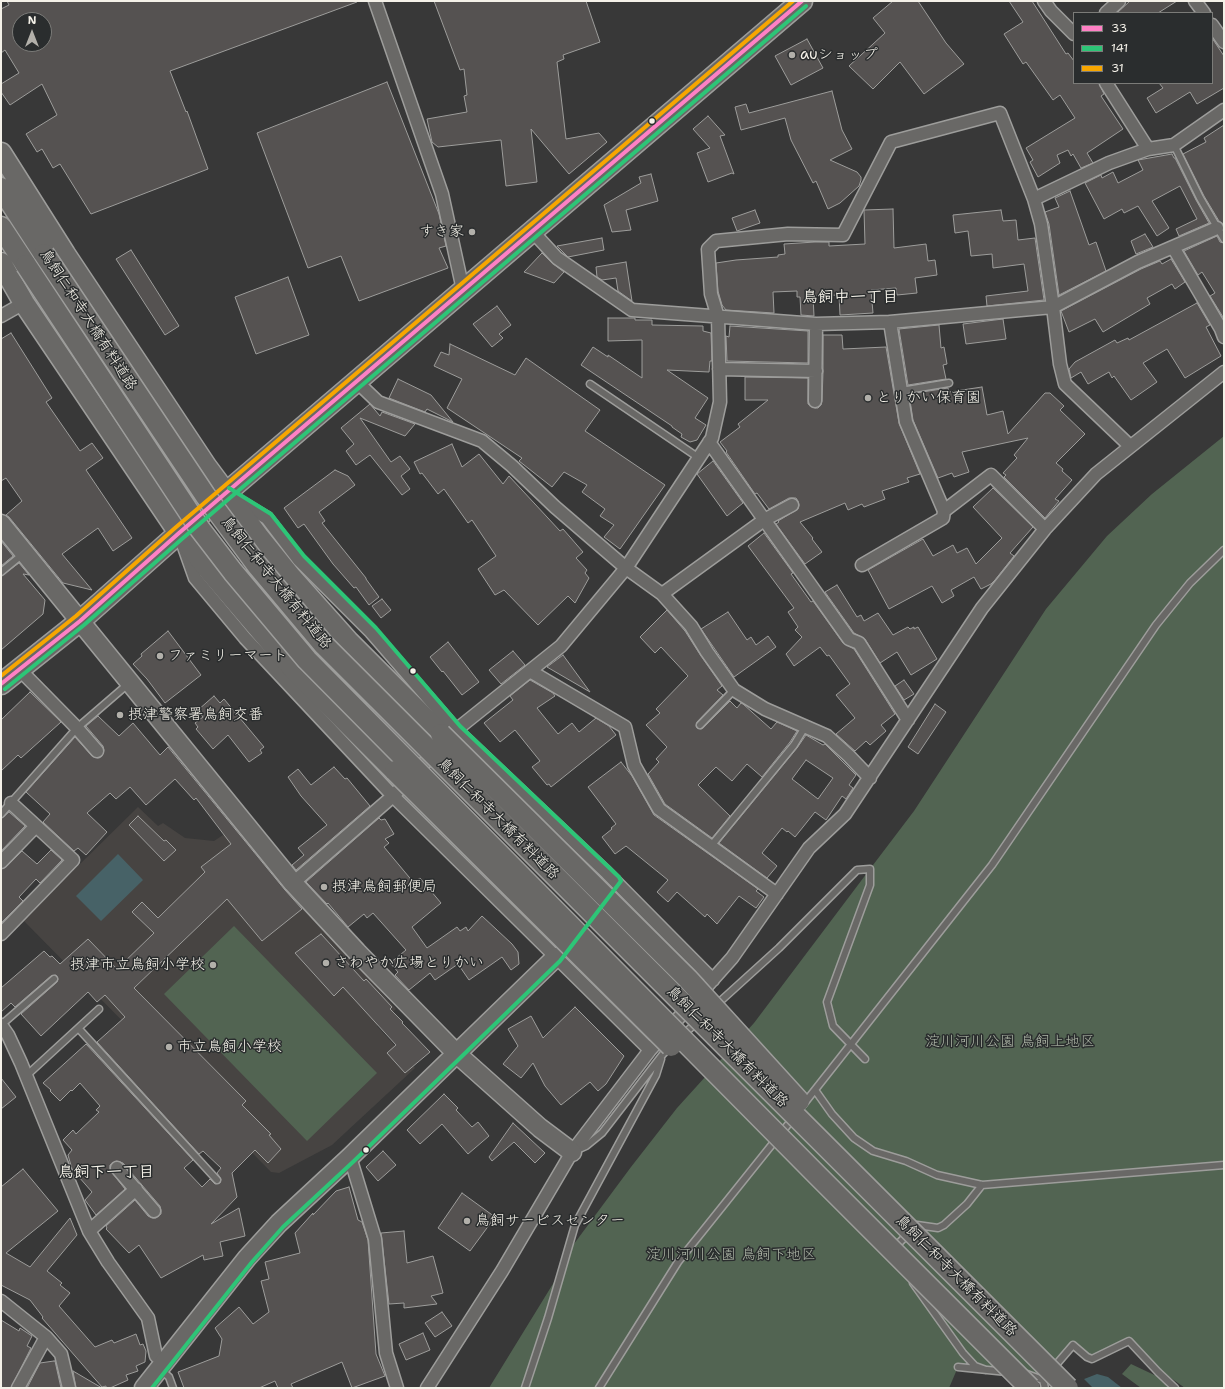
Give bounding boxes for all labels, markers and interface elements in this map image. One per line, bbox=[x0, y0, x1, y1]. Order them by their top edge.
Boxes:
north arrow bbox=[12, 12, 52, 52]
legend bbox=[1073, 12, 1213, 84]
text: N bbox=[28, 13, 36, 28]
text: 33 bbox=[1111, 20, 1127, 36]
text: 141 bbox=[1111, 40, 1128, 56]
place label: auショップ bbox=[800, 46, 878, 64]
marker: auショップ bbox=[787, 50, 797, 60]
text: 31 bbox=[1111, 60, 1124, 76]
unlabelled marker bbox=[647, 116, 657, 126]
place label: すき家 bbox=[419, 223, 464, 241]
marker: すき家 bbox=[467, 227, 477, 237]
street label: 鳥飼仁和寺大橋有料道路 bbox=[36, 246, 140, 394]
district label: 鳥飼中一丁目 bbox=[802, 288, 898, 308]
place label: とりかい保育園 bbox=[876, 389, 981, 407]
marker: とりかい保育園 bbox=[863, 393, 873, 403]
street label: 鳥飼仁和寺大橋有料道路 bbox=[217, 513, 335, 653]
place label: ファミリーマート bbox=[168, 647, 288, 665]
marker: ファミリーマート bbox=[155, 651, 165, 661]
unlabelled marker bbox=[408, 666, 418, 676]
place label: 摂津警察署鳥飼交番 bbox=[128, 706, 263, 724]
marker: 摂津警察署鳥飼交番 bbox=[115, 710, 125, 720]
street label: 鳥飼仁和寺大橋有料道路 bbox=[433, 754, 563, 884]
place label: 摂津鳥飼郵便局 bbox=[332, 878, 437, 896]
marker: 摂津鳥飼郵便局 bbox=[319, 882, 329, 892]
place label: さわやか広場とりかい bbox=[334, 954, 484, 972]
place label: 摂津市立鳥飼小学校 bbox=[70, 956, 205, 974]
marker: さわやか広場とりかい bbox=[321, 958, 331, 968]
marker: 摂津市立鳥飼小学校 bbox=[208, 960, 218, 970]
street label: 鳥飼仁和寺大橋有料道路 bbox=[662, 982, 792, 1112]
park label: 淀川河川公園 鳥飼上地区 bbox=[925, 1033, 1095, 1051]
place label: 市立鳥飼小学校 bbox=[177, 1038, 282, 1056]
marker: 市立鳥飼小学校 bbox=[164, 1042, 174, 1052]
unlabelled marker bbox=[361, 1145, 371, 1155]
district label: 鳥飼下一丁目 bbox=[58, 1163, 154, 1183]
street label: 鳥飼仁和寺大橋有料道路 bbox=[891, 1211, 1021, 1341]
place label: 鳥飼サービスセンター bbox=[475, 1212, 625, 1230]
marker: 鳥飼サービスセンター bbox=[462, 1216, 472, 1226]
park label: 淀川河川公園 鳥飼下地区 bbox=[646, 1246, 816, 1264]

